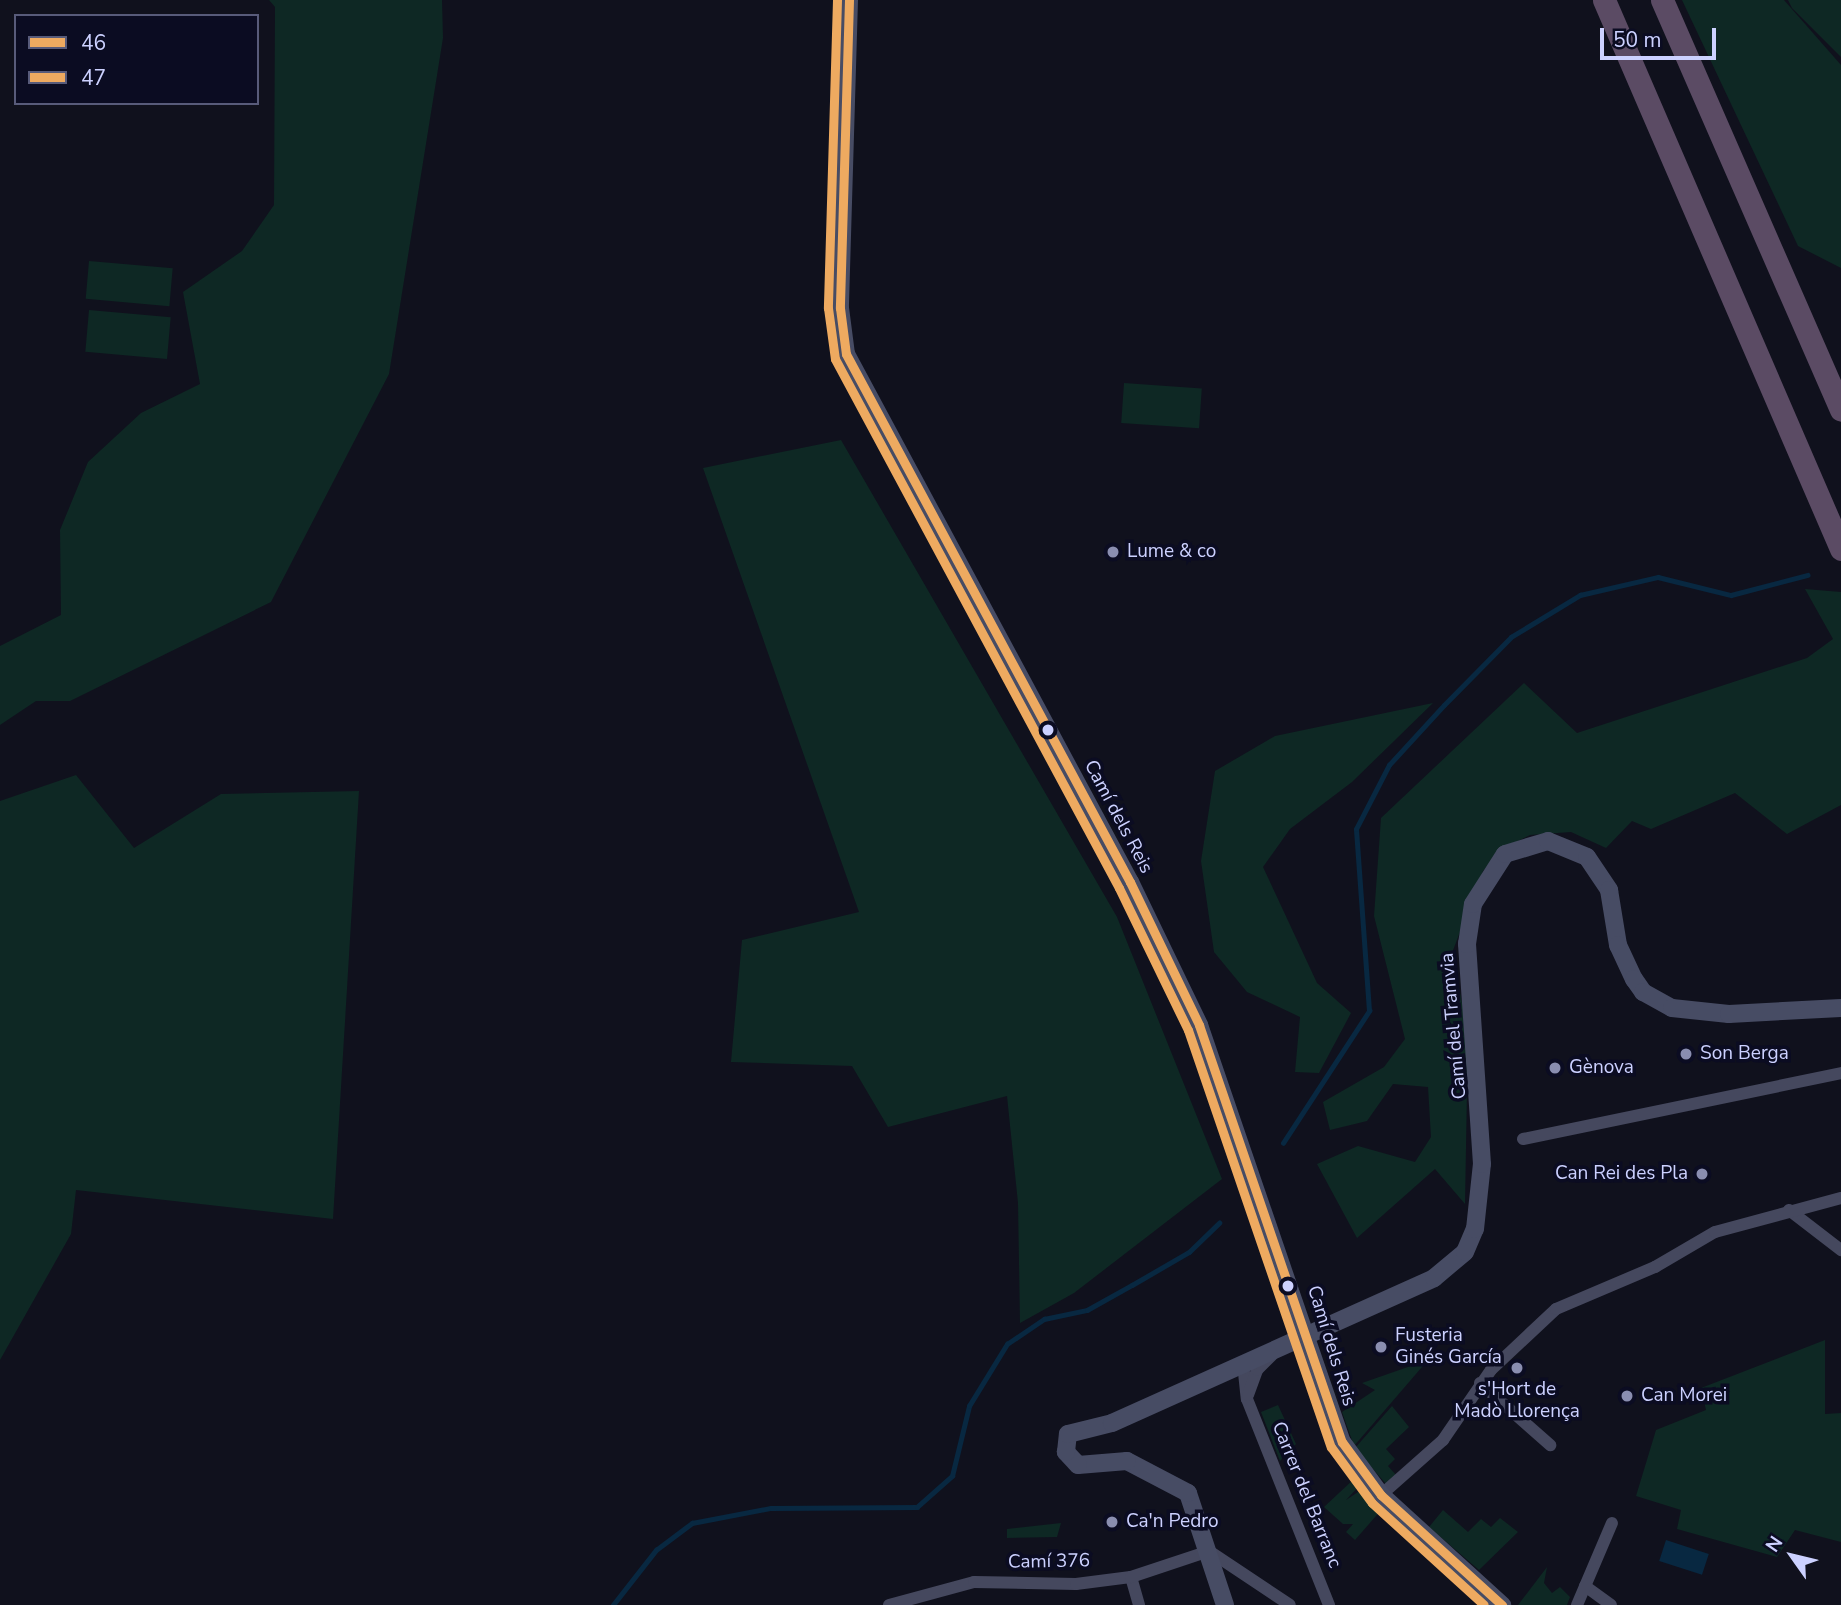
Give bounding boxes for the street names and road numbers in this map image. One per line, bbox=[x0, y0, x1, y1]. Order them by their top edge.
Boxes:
street label: Camí dels Reis bbox=[1079, 756, 1157, 878]
street label: Camí del Tramvia bbox=[1436, 952, 1472, 1100]
street label: Camí dels Reis bbox=[1302, 1283, 1360, 1409]
street label: Carrer del Barranc bbox=[1266, 1419, 1346, 1571]
street label: Camí 376 bbox=[1008, 1550, 1090, 1574]

